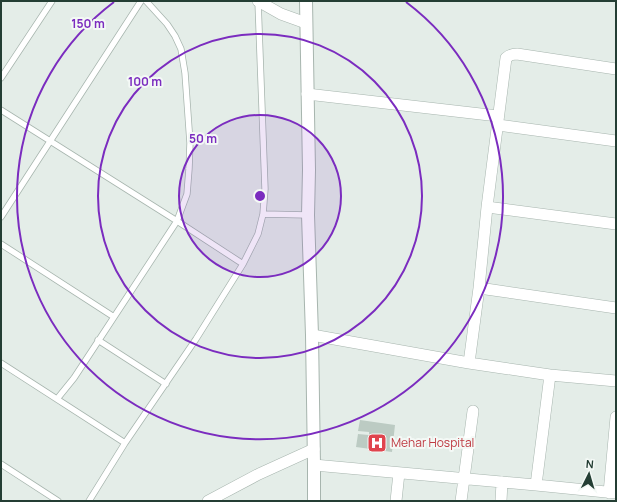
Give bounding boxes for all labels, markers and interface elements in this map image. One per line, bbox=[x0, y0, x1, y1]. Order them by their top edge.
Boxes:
text: 150 m bbox=[71, 15, 105, 32]
text: 100 m bbox=[128, 73, 162, 90]
text: 50 m bbox=[189, 130, 217, 147]
centre of rings bbox=[253, 189, 267, 203]
hospital icon: Mehar Hospital bbox=[366, 432, 388, 454]
place label: Mehar Hospital bbox=[391, 434, 474, 451]
north arrow bbox=[569, 454, 609, 494]
text: N bbox=[585, 456, 595, 471]

